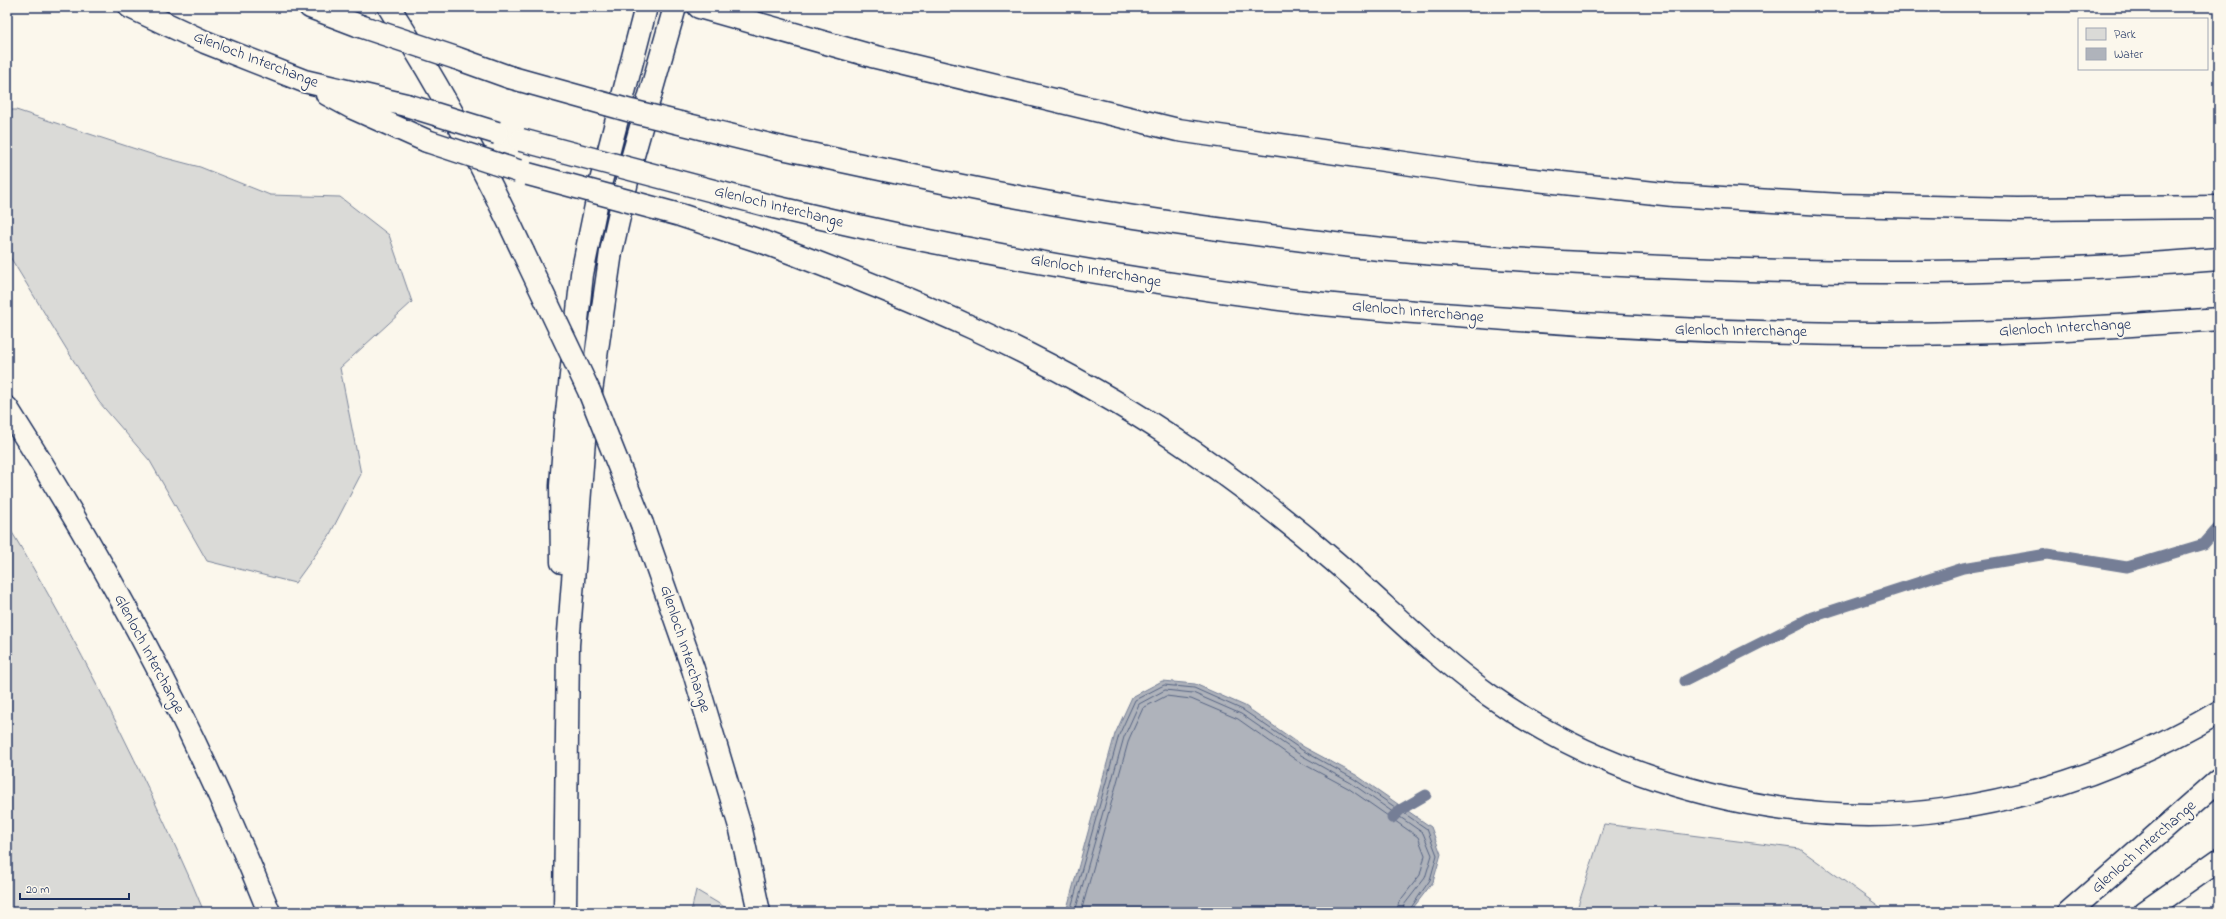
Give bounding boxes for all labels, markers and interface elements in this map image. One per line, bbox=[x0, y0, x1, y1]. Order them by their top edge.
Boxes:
legend bbox=[2078, 18, 2208, 70]
street label: Glenloch Interchange bbox=[190, 25, 323, 95]
text: Park bbox=[2114, 26, 2136, 44]
text: Water bbox=[2114, 46, 2143, 64]
street label: Glenloch Interchange bbox=[712, 179, 847, 235]
street label: Glenloch Interchange bbox=[1029, 248, 1164, 294]
street label: Glenloch Interchange bbox=[1351, 294, 1486, 330]
street label: Glenloch Interchange bbox=[1998, 313, 2132, 343]
street label: Glenloch Interchange bbox=[1675, 318, 1808, 344]
street label: Glenloch Interchange bbox=[653, 582, 717, 716]
street label: Glenloch Interchange bbox=[107, 590, 191, 719]
street label: Glenloch Interchange bbox=[2086, 794, 2202, 899]
scale bar bbox=[20, 875, 129, 901]
text: 20 m bbox=[26, 881, 49, 899]

